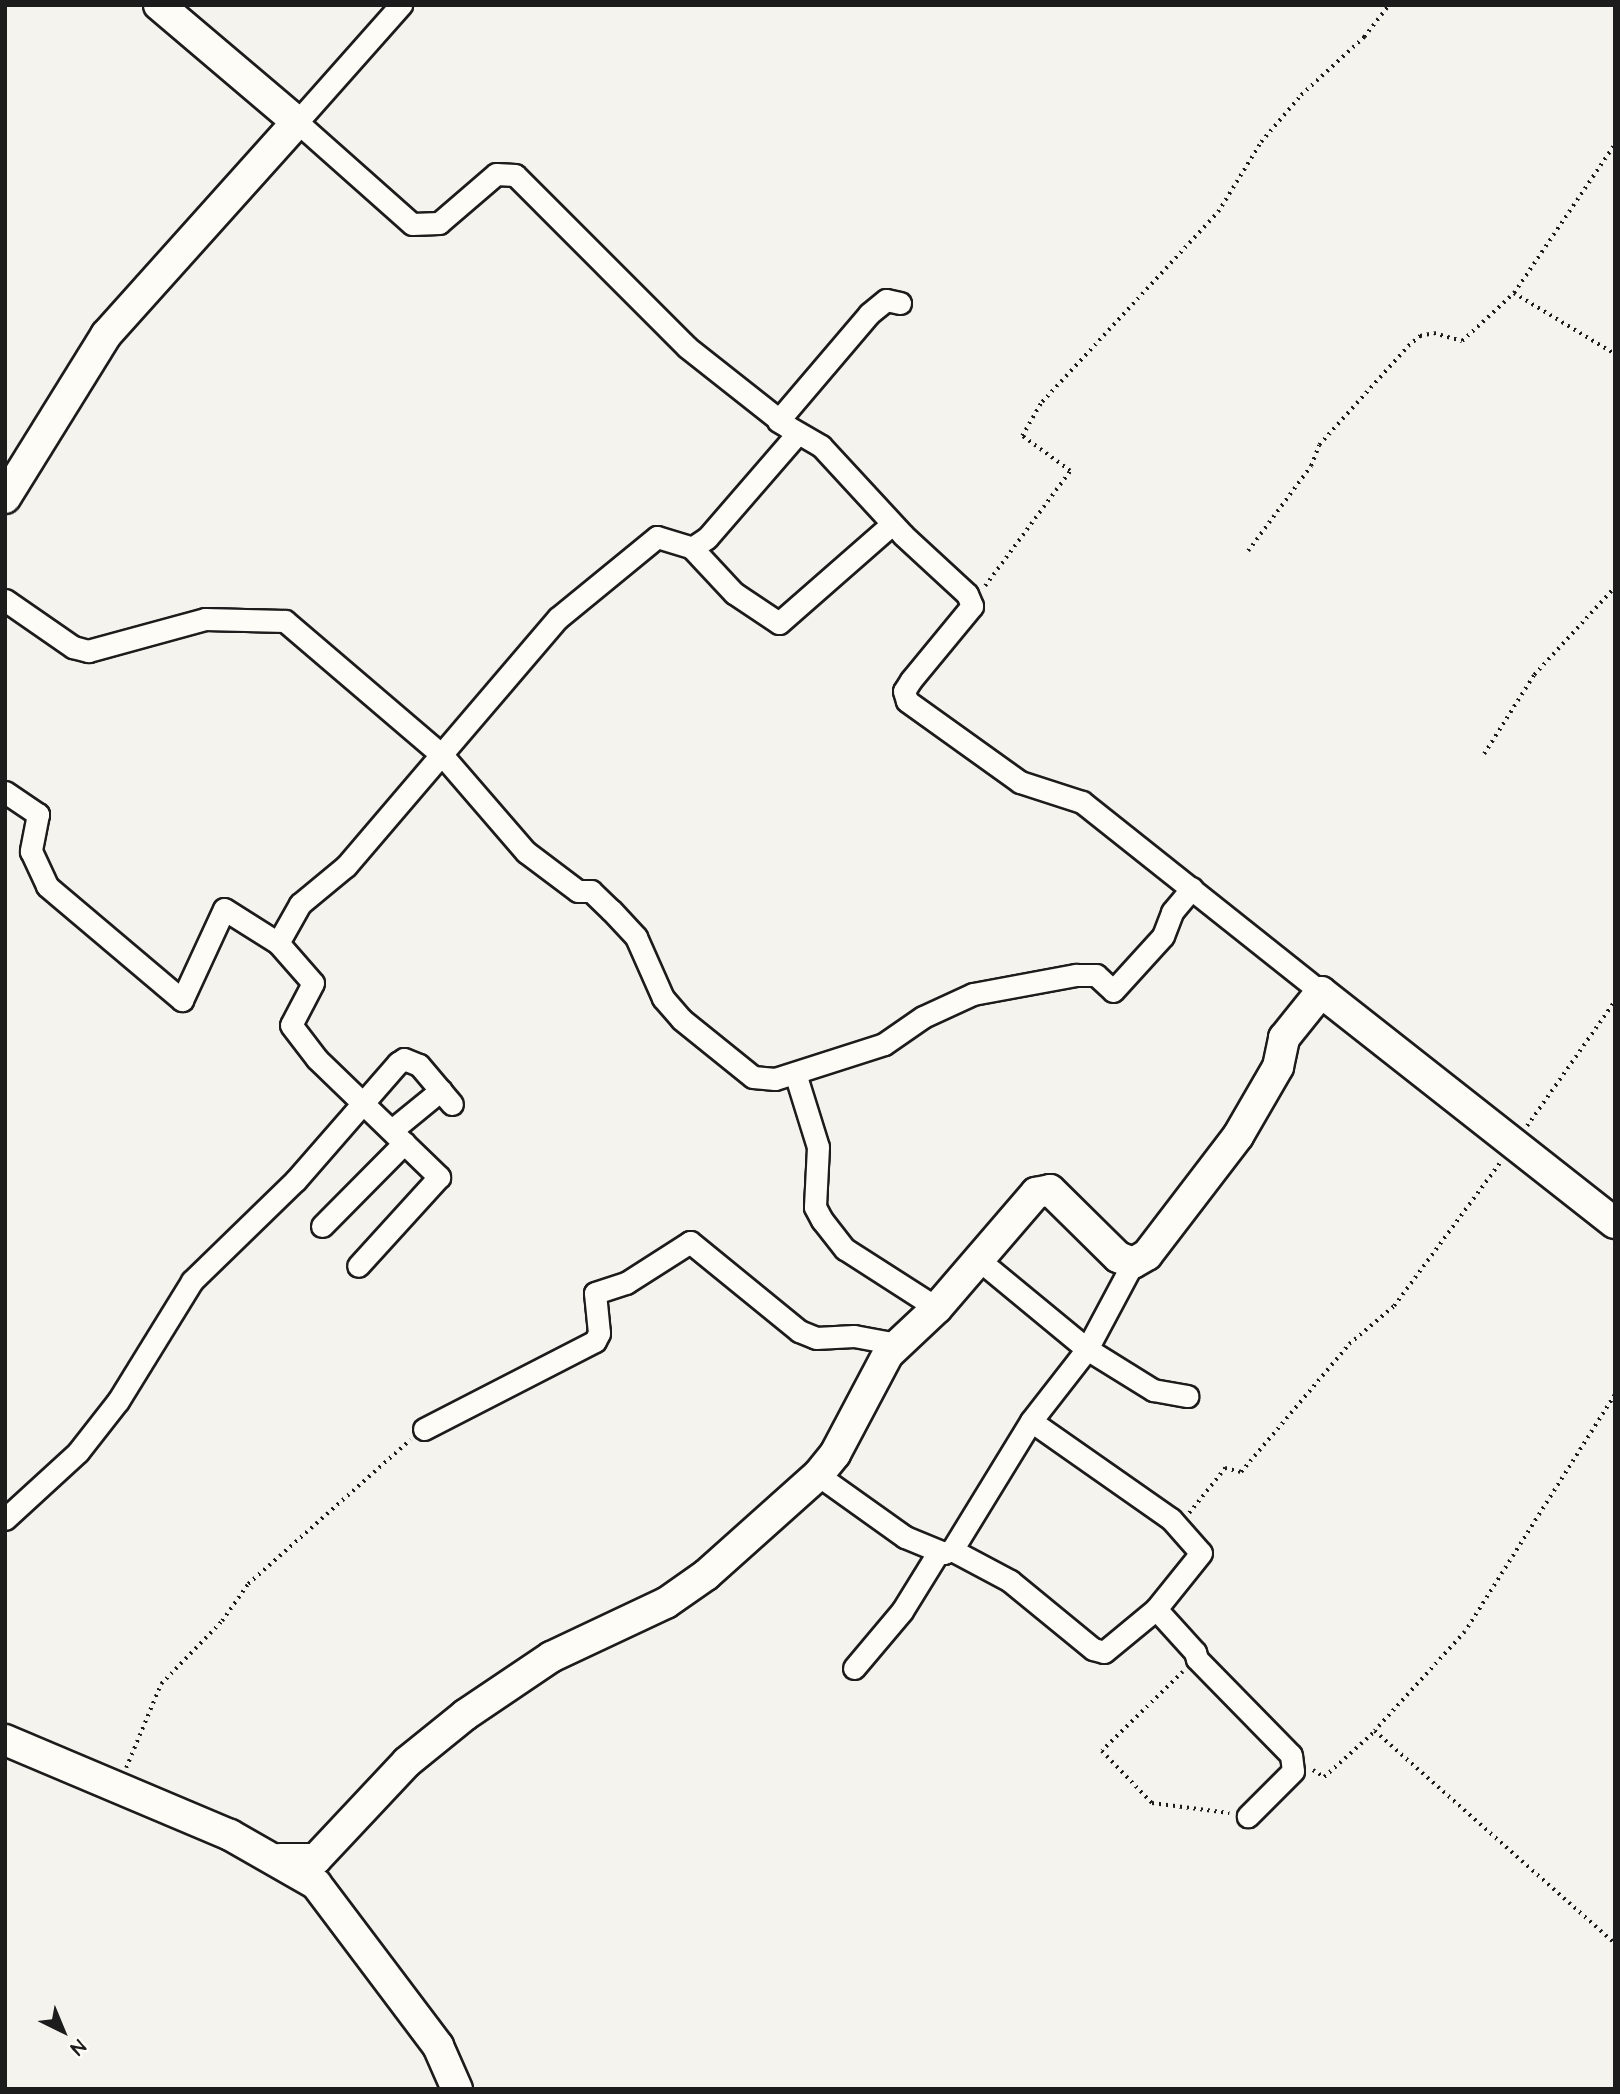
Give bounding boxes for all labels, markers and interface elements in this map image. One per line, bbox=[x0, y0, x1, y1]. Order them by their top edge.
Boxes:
north arrow bbox=[28, 1996, 98, 2066]
text: N bbox=[64, 2033, 91, 2061]

